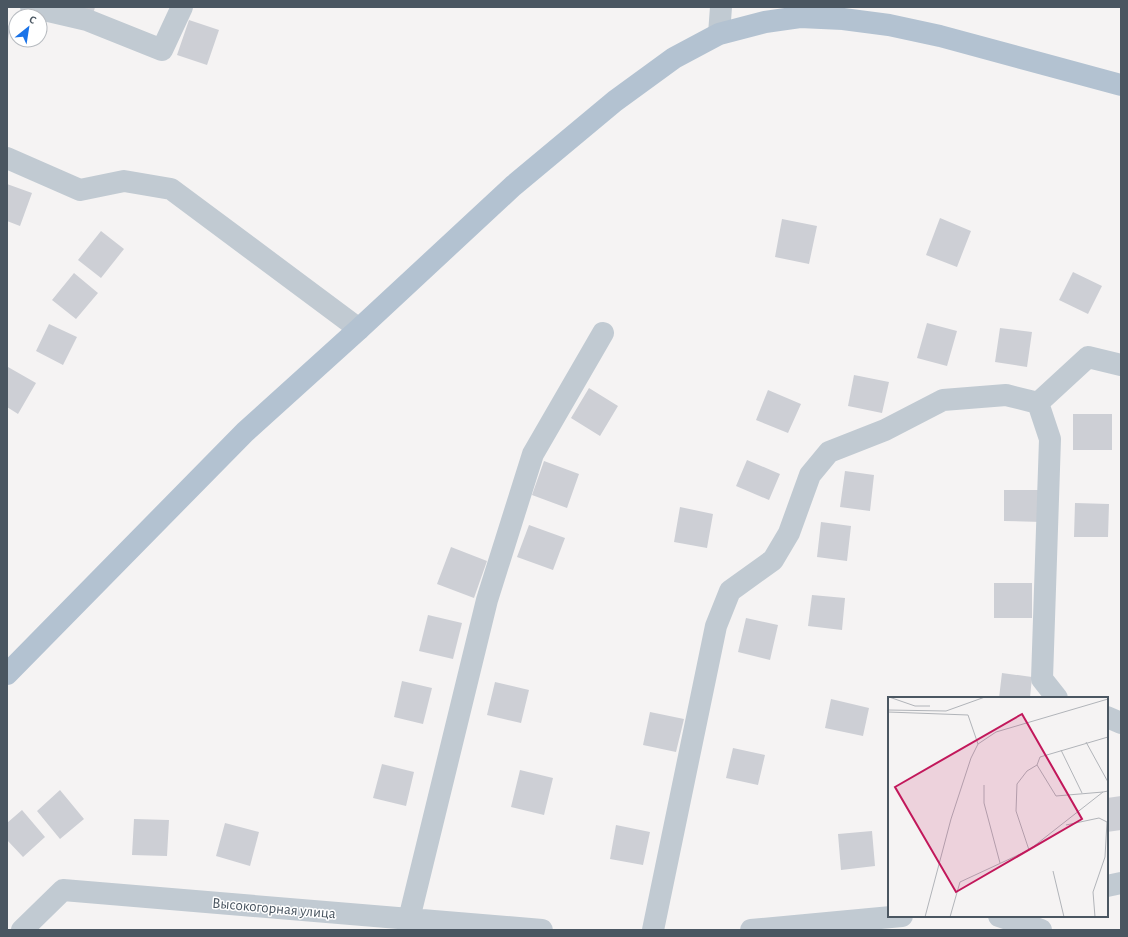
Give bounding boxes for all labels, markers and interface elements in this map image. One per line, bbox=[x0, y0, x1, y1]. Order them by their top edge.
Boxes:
north arrow bbox=[8, 8, 48, 48]
text: С bbox=[27, 13, 38, 26]
inset map bbox=[888, 697, 1108, 917]
street label: Высокогорная улица bbox=[212, 896, 337, 921]

